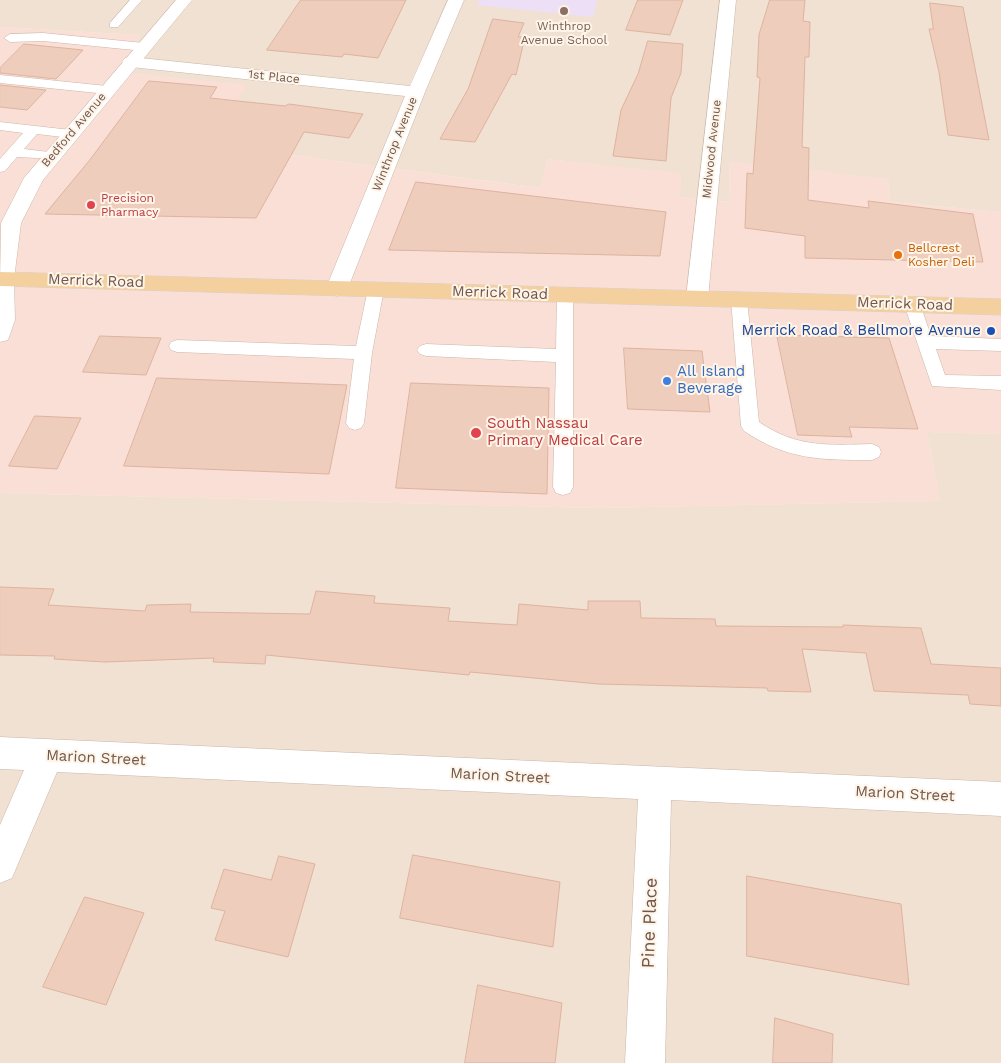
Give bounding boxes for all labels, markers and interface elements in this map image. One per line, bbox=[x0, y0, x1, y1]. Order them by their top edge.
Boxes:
marker: Winthrop Avenue School bbox=[558, 5, 570, 17]
place label: Winthrop Avenue School bbox=[521, 19, 607, 47]
street label: 1st Place bbox=[248, 67, 300, 87]
street label: Bedford Avenue bbox=[39, 90, 109, 170]
street label: Winthrop Avenue bbox=[370, 95, 420, 193]
street label: Midwood Avenue bbox=[700, 99, 724, 199]
place label: Precision Pharmacy bbox=[101, 191, 158, 219]
marker: Precision Pharmacy bbox=[85, 199, 97, 211]
place label: Bellcrest Kosher Deli bbox=[908, 241, 975, 269]
marker: Bellcrest Kosher Deli bbox=[892, 249, 904, 261]
street label: Merrick Road bbox=[48, 270, 144, 292]
street label: Merrick Road bbox=[452, 282, 548, 304]
street label: Merrick Road bbox=[857, 293, 953, 315]
place label: Merrick Road & Bellmore Avenue bbox=[742, 322, 981, 340]
marker: Merrick Road & Bellmore Avenue bbox=[985, 325, 997, 337]
place label: All Island Beverage bbox=[677, 363, 745, 398]
marker: All Island Beverage bbox=[661, 375, 673, 387]
place label: South Nassau Primary Medical Care bbox=[487, 415, 643, 450]
marker: South Nassau Primary Medical Care bbox=[469, 426, 483, 440]
street label: Marion Street bbox=[46, 746, 146, 770]
street label: Marion Street bbox=[450, 764, 550, 788]
street label: Marion Street bbox=[855, 782, 955, 806]
street label: Pine Place bbox=[638, 877, 662, 969]

